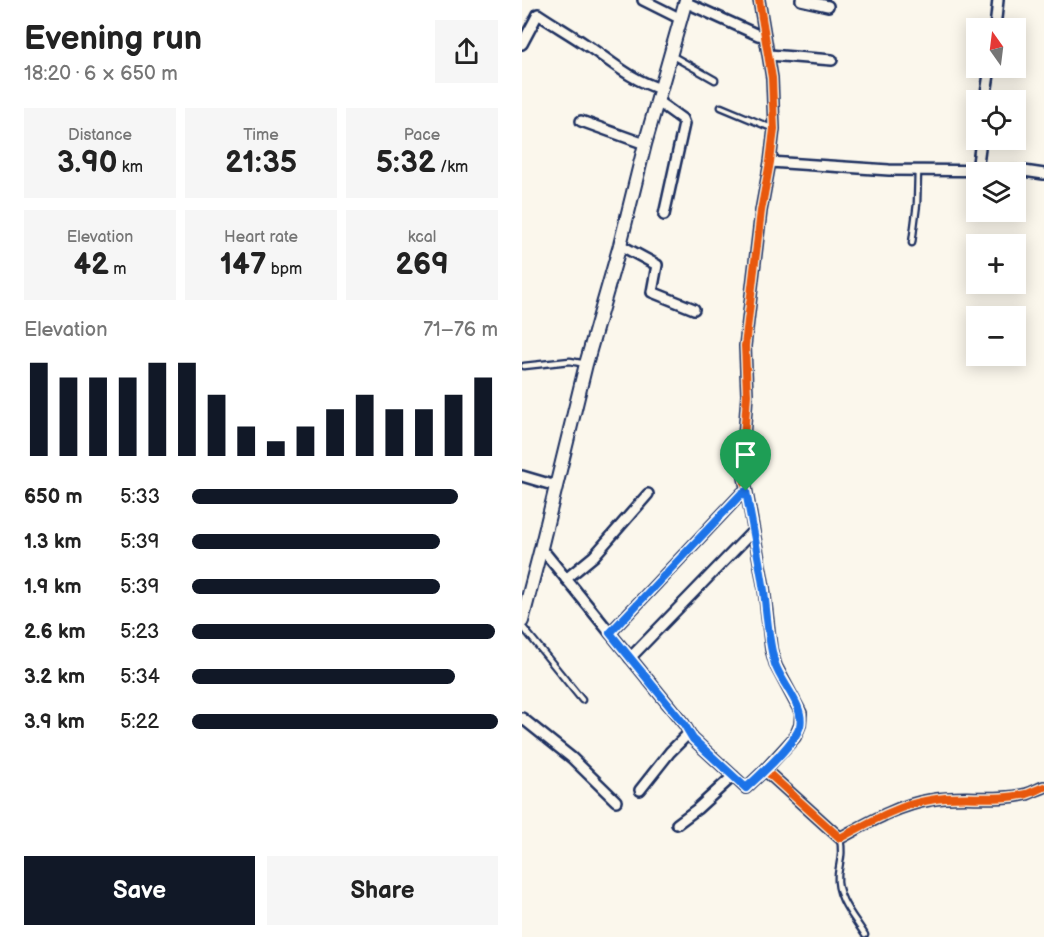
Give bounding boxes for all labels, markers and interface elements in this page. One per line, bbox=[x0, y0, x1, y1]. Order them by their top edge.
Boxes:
north arrow bbox=[966, 18, 1026, 78]
map controls bbox=[966, 18, 1026, 366]
text: Evening run bbox=[24, 19, 202, 59]
button: share bbox=[435, 20, 498, 83]
text: 18:20 · 6 × 650 m bbox=[24, 62, 178, 86]
button: locate bbox=[966, 90, 1026, 150]
text: Distance bbox=[68, 126, 132, 145]
text: Time bbox=[243, 126, 279, 145]
text: Pace bbox=[404, 126, 440, 145]
text: 3.90 bbox=[57, 145, 117, 181]
text: 21:35 bbox=[225, 145, 297, 181]
text: 5:32 bbox=[376, 145, 436, 181]
text: km bbox=[117, 158, 143, 177]
text: /km bbox=[436, 158, 468, 177]
button: layers bbox=[966, 162, 1026, 222]
text: Elevation bbox=[67, 228, 133, 247]
text: Heart rate bbox=[224, 228, 298, 247]
text: kcal bbox=[408, 228, 436, 247]
button: + bbox=[966, 234, 1026, 294]
text: 42 bbox=[73, 247, 109, 283]
text: 147 bbox=[220, 247, 267, 283]
text: 269 bbox=[395, 247, 449, 283]
text: m bbox=[109, 260, 127, 279]
text: bpm bbox=[267, 260, 302, 279]
button: − bbox=[966, 306, 1026, 366]
text: Elevation bbox=[24, 318, 107, 342]
text: 71–76 m bbox=[423, 318, 498, 342]
pin bbox=[720, 429, 771, 491]
icon: arrive bbox=[729, 438, 762, 471]
text: 650 m bbox=[24, 485, 83, 509]
text: 5:33 bbox=[120, 485, 160, 509]
text: 1.3 km bbox=[24, 530, 81, 554]
text: 5:39 bbox=[120, 530, 159, 554]
text: 1.9 km bbox=[24, 575, 81, 599]
text: 5:39 bbox=[120, 575, 159, 599]
text: 2.6 km bbox=[24, 620, 85, 644]
text: 5:23 bbox=[120, 620, 159, 644]
text: 3.2 km bbox=[24, 665, 85, 689]
text: 5:34 bbox=[120, 665, 160, 689]
text: 3.9 km bbox=[24, 710, 85, 734]
text: 5:22 bbox=[120, 710, 159, 734]
button: Save bbox=[24, 856, 255, 925]
button: Share bbox=[267, 856, 498, 925]

